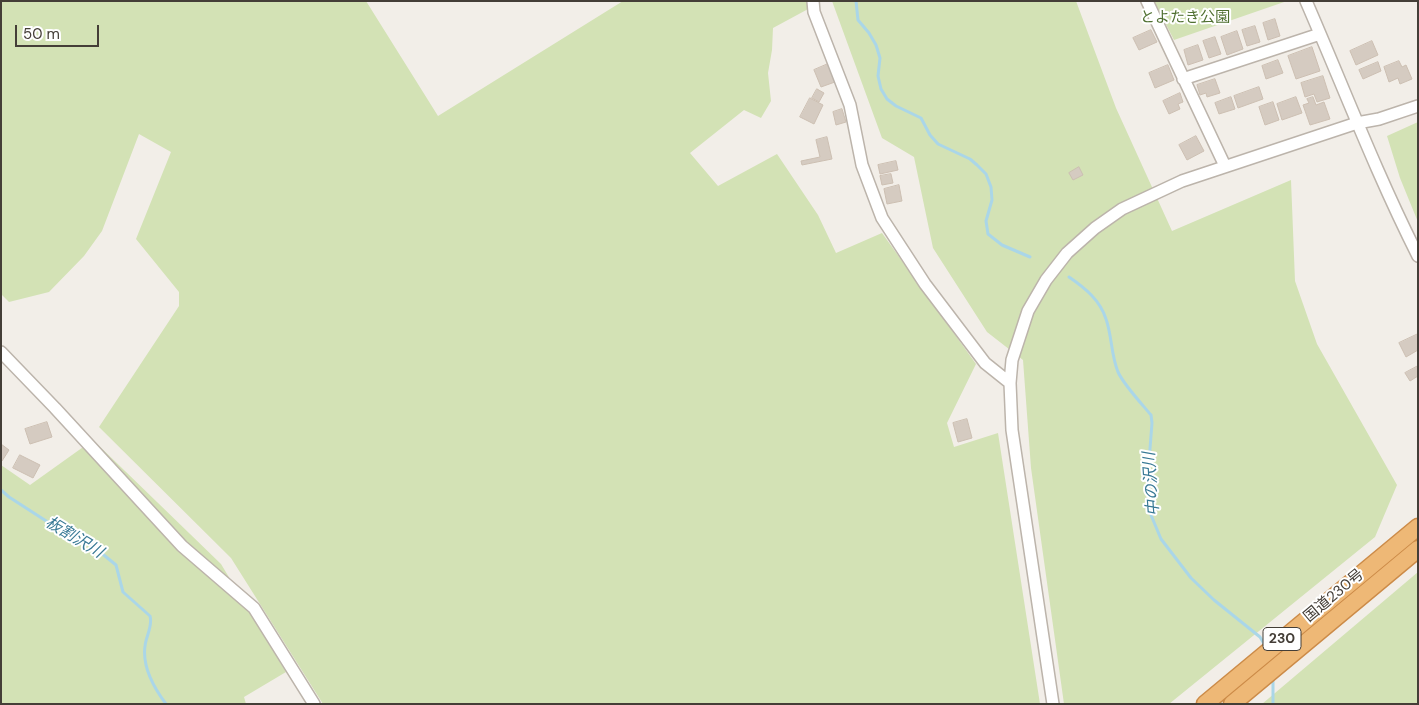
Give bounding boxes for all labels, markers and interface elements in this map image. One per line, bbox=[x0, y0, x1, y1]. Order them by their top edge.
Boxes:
park label: とよたき公園 bbox=[1140, 9, 1230, 27]
scale bar bbox=[18, 15, 101, 47]
text: 50 m bbox=[23, 24, 60, 44]
water label: 中の沢川 bbox=[1140, 451, 1164, 517]
water label: 板割沢川 bbox=[42, 513, 106, 563]
street label: 国道230号 bbox=[1300, 566, 1368, 626]
road number: 230 bbox=[1263, 628, 1301, 650]

